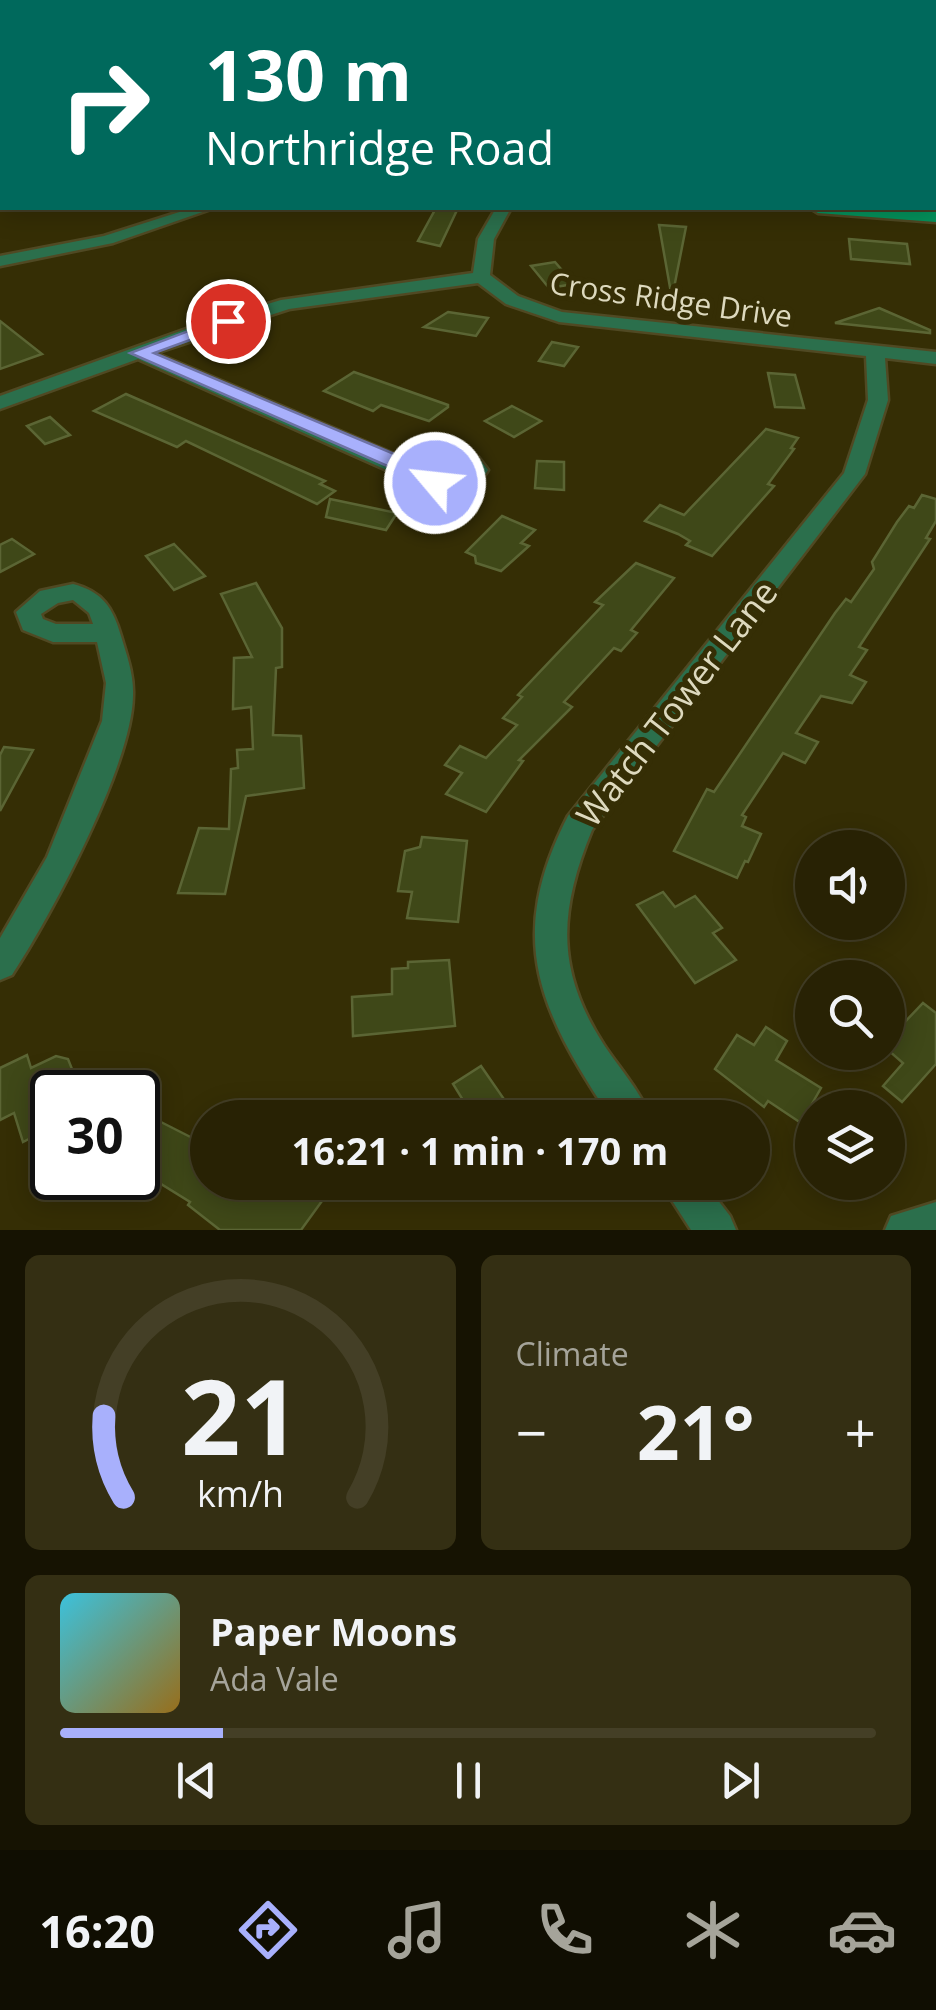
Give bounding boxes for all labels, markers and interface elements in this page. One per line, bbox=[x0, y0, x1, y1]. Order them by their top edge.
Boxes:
text: 130 m bbox=[205, 26, 412, 122]
icon: right bbox=[40, 40, 170, 170]
text: Northridge Road bbox=[205, 117, 554, 178]
street label: Cross Ridge Drive bbox=[547, 262, 795, 336]
pin bbox=[186, 279, 271, 364]
icon: arrive bbox=[201, 294, 256, 349]
position arrow bbox=[383, 431, 487, 535]
street label: Watch Tower Lane bbox=[565, 570, 787, 836]
map controls bbox=[795, 830, 905, 1200]
button: sound bbox=[795, 830, 905, 940]
button: search bbox=[795, 960, 905, 1070]
speed limit sign: 30 bbox=[30, 1070, 160, 1200]
button: layers bbox=[795, 1090, 905, 1200]
text: 16:21 · 1 min · 170 m bbox=[292, 1124, 668, 1176]
text: Climate bbox=[516, 1332, 629, 1375]
text: 21 bbox=[181, 1344, 300, 1485]
text: 21° bbox=[637, 1380, 755, 1482]
text: − bbox=[516, 1394, 547, 1469]
text: + bbox=[845, 1394, 876, 1469]
text: km/h bbox=[197, 1469, 284, 1517]
text: Paper Moons bbox=[210, 1605, 457, 1657]
text: Ada Vale bbox=[210, 1657, 339, 1700]
icon: previous bbox=[169, 1753, 224, 1808]
icon: pause bbox=[441, 1753, 496, 1808]
icon: next bbox=[713, 1753, 768, 1808]
icon: directions bbox=[233, 1895, 303, 1965]
icon: music bbox=[382, 1895, 452, 1965]
icon: phone bbox=[530, 1895, 600, 1965]
icon: climate bbox=[678, 1895, 748, 1965]
icon: car bbox=[827, 1895, 897, 1965]
text: 16:20 bbox=[39, 1900, 155, 1961]

